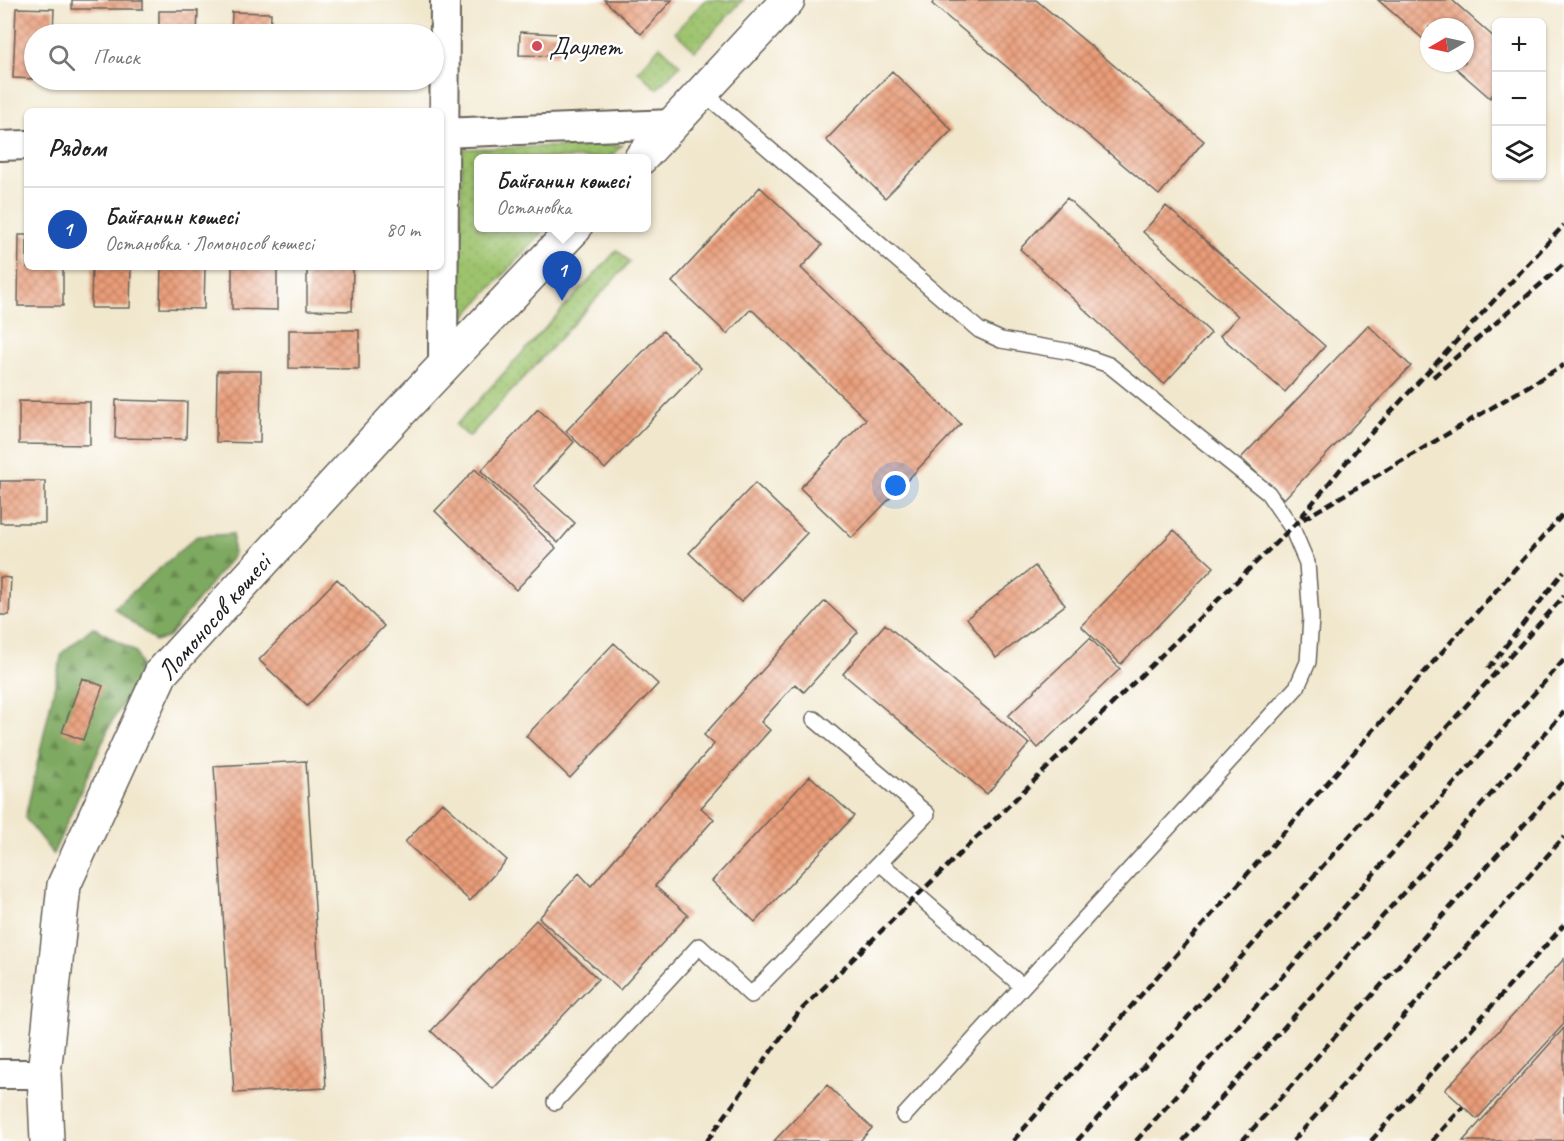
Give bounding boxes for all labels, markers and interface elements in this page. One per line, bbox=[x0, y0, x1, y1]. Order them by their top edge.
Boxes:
north arrow bbox=[1420, 18, 1474, 72]
map controls bbox=[1492, 18, 1546, 180]
button: + bbox=[1492, 18, 1546, 72]
search box bbox=[24, 24, 444, 90]
place label: Даулет bbox=[549, 30, 624, 63]
marker: Даулет bbox=[530, 39, 544, 53]
icon: search bbox=[45, 41, 78, 74]
text: Поиск bbox=[93, 43, 139, 71]
button: − bbox=[1492, 72, 1546, 126]
button: layers bbox=[1492, 126, 1546, 180]
text: Рядом bbox=[48, 131, 106, 164]
popup bbox=[474, 154, 651, 232]
text: Байғанин көшесі bbox=[496, 167, 629, 195]
text: Остановка bbox=[496, 195, 571, 220]
text: Байғанин көшесі bbox=[105, 203, 238, 231]
text: 1 bbox=[63, 217, 72, 242]
text: 80 m bbox=[386, 217, 420, 242]
text: Остановка · Ломоносов көшесі bbox=[105, 231, 314, 256]
pin: 1 bbox=[542, 252, 582, 301]
your location bbox=[881, 471, 910, 500]
street label: Ломоносов көшесі bbox=[150, 545, 280, 687]

